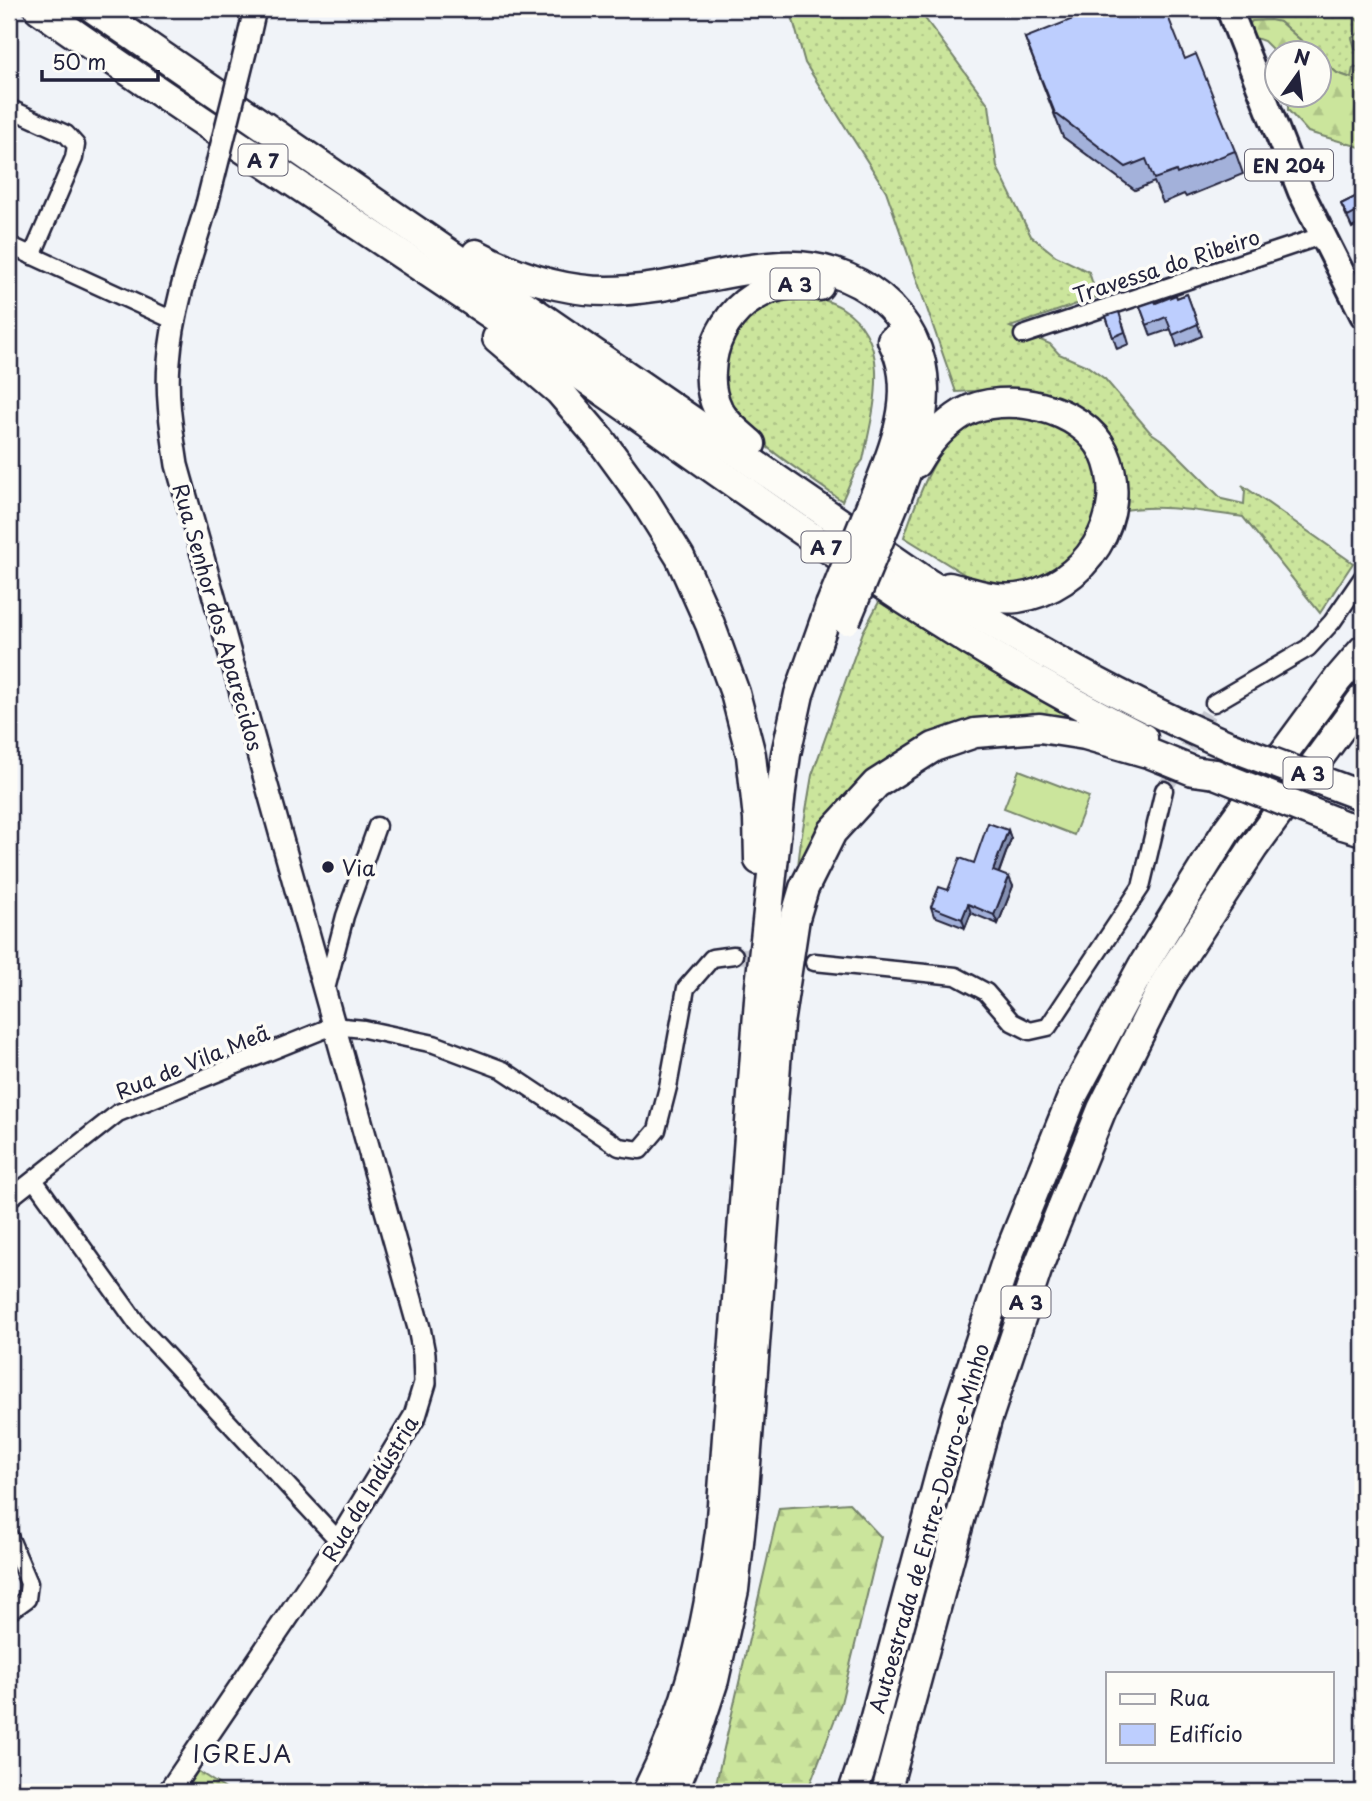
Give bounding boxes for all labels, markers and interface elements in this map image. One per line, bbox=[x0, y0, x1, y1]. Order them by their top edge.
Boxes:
scale bar bbox=[42, 38, 158, 82]
north arrow bbox=[1264, 38, 1334, 108]
text: N bbox=[1292, 41, 1313, 72]
text: 50 m bbox=[52, 45, 106, 77]
road number: A 7 bbox=[238, 144, 288, 176]
road number: EN 204 bbox=[1245, 150, 1333, 181]
street label: Travessa do Ribeiro bbox=[1068, 220, 1264, 310]
road number: A 3 bbox=[770, 268, 820, 300]
street label: Rua Senhor dos Aparecidos bbox=[166, 480, 272, 754]
road number: A 7 bbox=[802, 532, 850, 562]
road number: A 3 bbox=[1284, 758, 1332, 788]
place label: Via bbox=[342, 851, 376, 883]
marker: Via bbox=[320, 859, 336, 875]
street label: Rua de Vila Meã bbox=[110, 1016, 274, 1106]
road number: A 3 bbox=[1002, 1286, 1050, 1318]
street label: Autoestrada de Entre-Douro-e-Minho bbox=[860, 1339, 996, 1717]
street label: Rua da Indústria bbox=[313, 1408, 426, 1567]
legend bbox=[1106, 1672, 1334, 1762]
text: Rua bbox=[1169, 1681, 1210, 1713]
text: Edifício bbox=[1169, 1717, 1243, 1749]
district label: IGREJA bbox=[193, 1736, 293, 1771]

